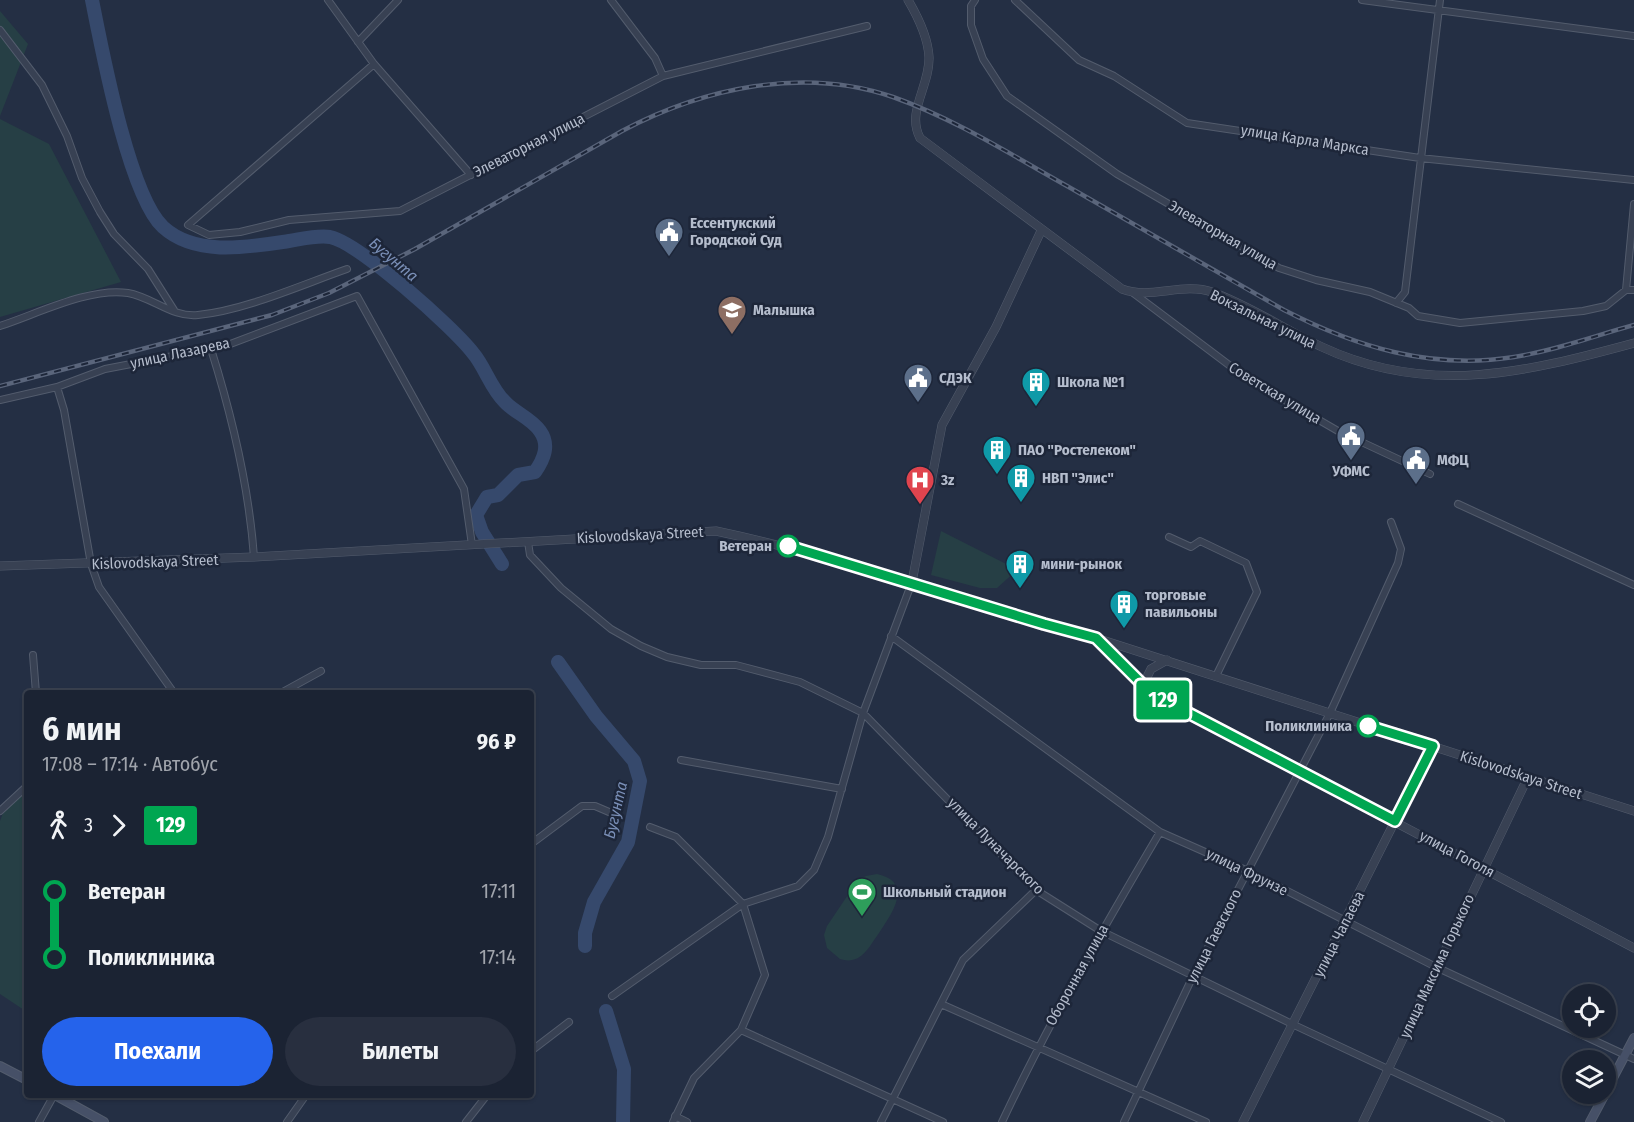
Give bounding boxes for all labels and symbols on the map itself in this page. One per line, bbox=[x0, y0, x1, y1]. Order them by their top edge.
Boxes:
street label: Элеваторная улица bbox=[470, 109, 588, 181]
street label: улица Карла Маркса bbox=[1240, 121, 1370, 159]
street label: Элеваторная улица bbox=[1166, 197, 1280, 273]
place label: Ессентукский Городской Суд bbox=[690, 214, 782, 249]
public building icon: Ессентукский Городской Суд bbox=[653, 216, 685, 258]
water label: Бугунта bbox=[365, 233, 422, 285]
street label: Вокзальная улица bbox=[1207, 286, 1319, 352]
school or university icon: Малышка bbox=[716, 294, 748, 336]
place label: Малышка bbox=[753, 301, 815, 319]
street label: улица Лазарева bbox=[129, 334, 231, 372]
street label: Советская улица bbox=[1226, 358, 1324, 428]
public building icon: СДЭК bbox=[902, 362, 934, 404]
building icon: Школа №1 bbox=[1020, 366, 1052, 408]
place label: СДЭК bbox=[939, 369, 972, 387]
place label: Школа №1 bbox=[1057, 373, 1125, 391]
public building icon: УФМС bbox=[1335, 420, 1367, 462]
building icon: ПАО "Ростелеком" bbox=[981, 434, 1013, 476]
place label: ПАО "Ростелеком" bbox=[1018, 441, 1136, 459]
public building icon: МФЦ bbox=[1400, 444, 1432, 486]
place label: МФЦ bbox=[1437, 451, 1469, 469]
building icon: НВП "Элис" bbox=[1005, 462, 1037, 504]
place label: УФМС bbox=[1331, 462, 1370, 480]
hospital icon: 3z bbox=[904, 464, 936, 506]
place label: НВП "Элис" bbox=[1042, 469, 1114, 487]
place label: 3z bbox=[940, 471, 955, 489]
street label: Kislovodskaya Street bbox=[576, 523, 704, 547]
marker: Ветеран bbox=[777, 535, 799, 557]
place label: Ветеран bbox=[719, 537, 772, 555]
building icon: мини-рынок bbox=[1004, 548, 1036, 590]
street label: Kislovodskaya Street bbox=[91, 551, 219, 573]
place label: мини-рынок bbox=[1041, 555, 1122, 573]
place label: торговые павильоны bbox=[1145, 586, 1217, 621]
building icon: торговые павильоны bbox=[1108, 588, 1140, 630]
line badge: 129 bbox=[1128, 680, 1198, 720]
marker: Поликлиника bbox=[1357, 715, 1379, 737]
place label: Поликлиника bbox=[1265, 717, 1353, 735]
street label: Kislovodskaya Street bbox=[1458, 747, 1584, 803]
water label: Бугунта bbox=[600, 780, 631, 840]
street label: улица Луначарского bbox=[944, 794, 1048, 898]
street label: улица Гоголя bbox=[1416, 827, 1498, 881]
street label: улица Фрунзе bbox=[1203, 844, 1291, 900]
sports icon: Школьный стадион bbox=[846, 876, 878, 918]
place label: Школьный стадион bbox=[883, 883, 1006, 901]
street label: улица Гаевского bbox=[1183, 886, 1246, 986]
street label: улица Чапаева bbox=[1310, 888, 1368, 980]
street label: улица Максима Горького bbox=[1396, 891, 1478, 1041]
street label: Оборонная улица bbox=[1042, 921, 1112, 1029]

